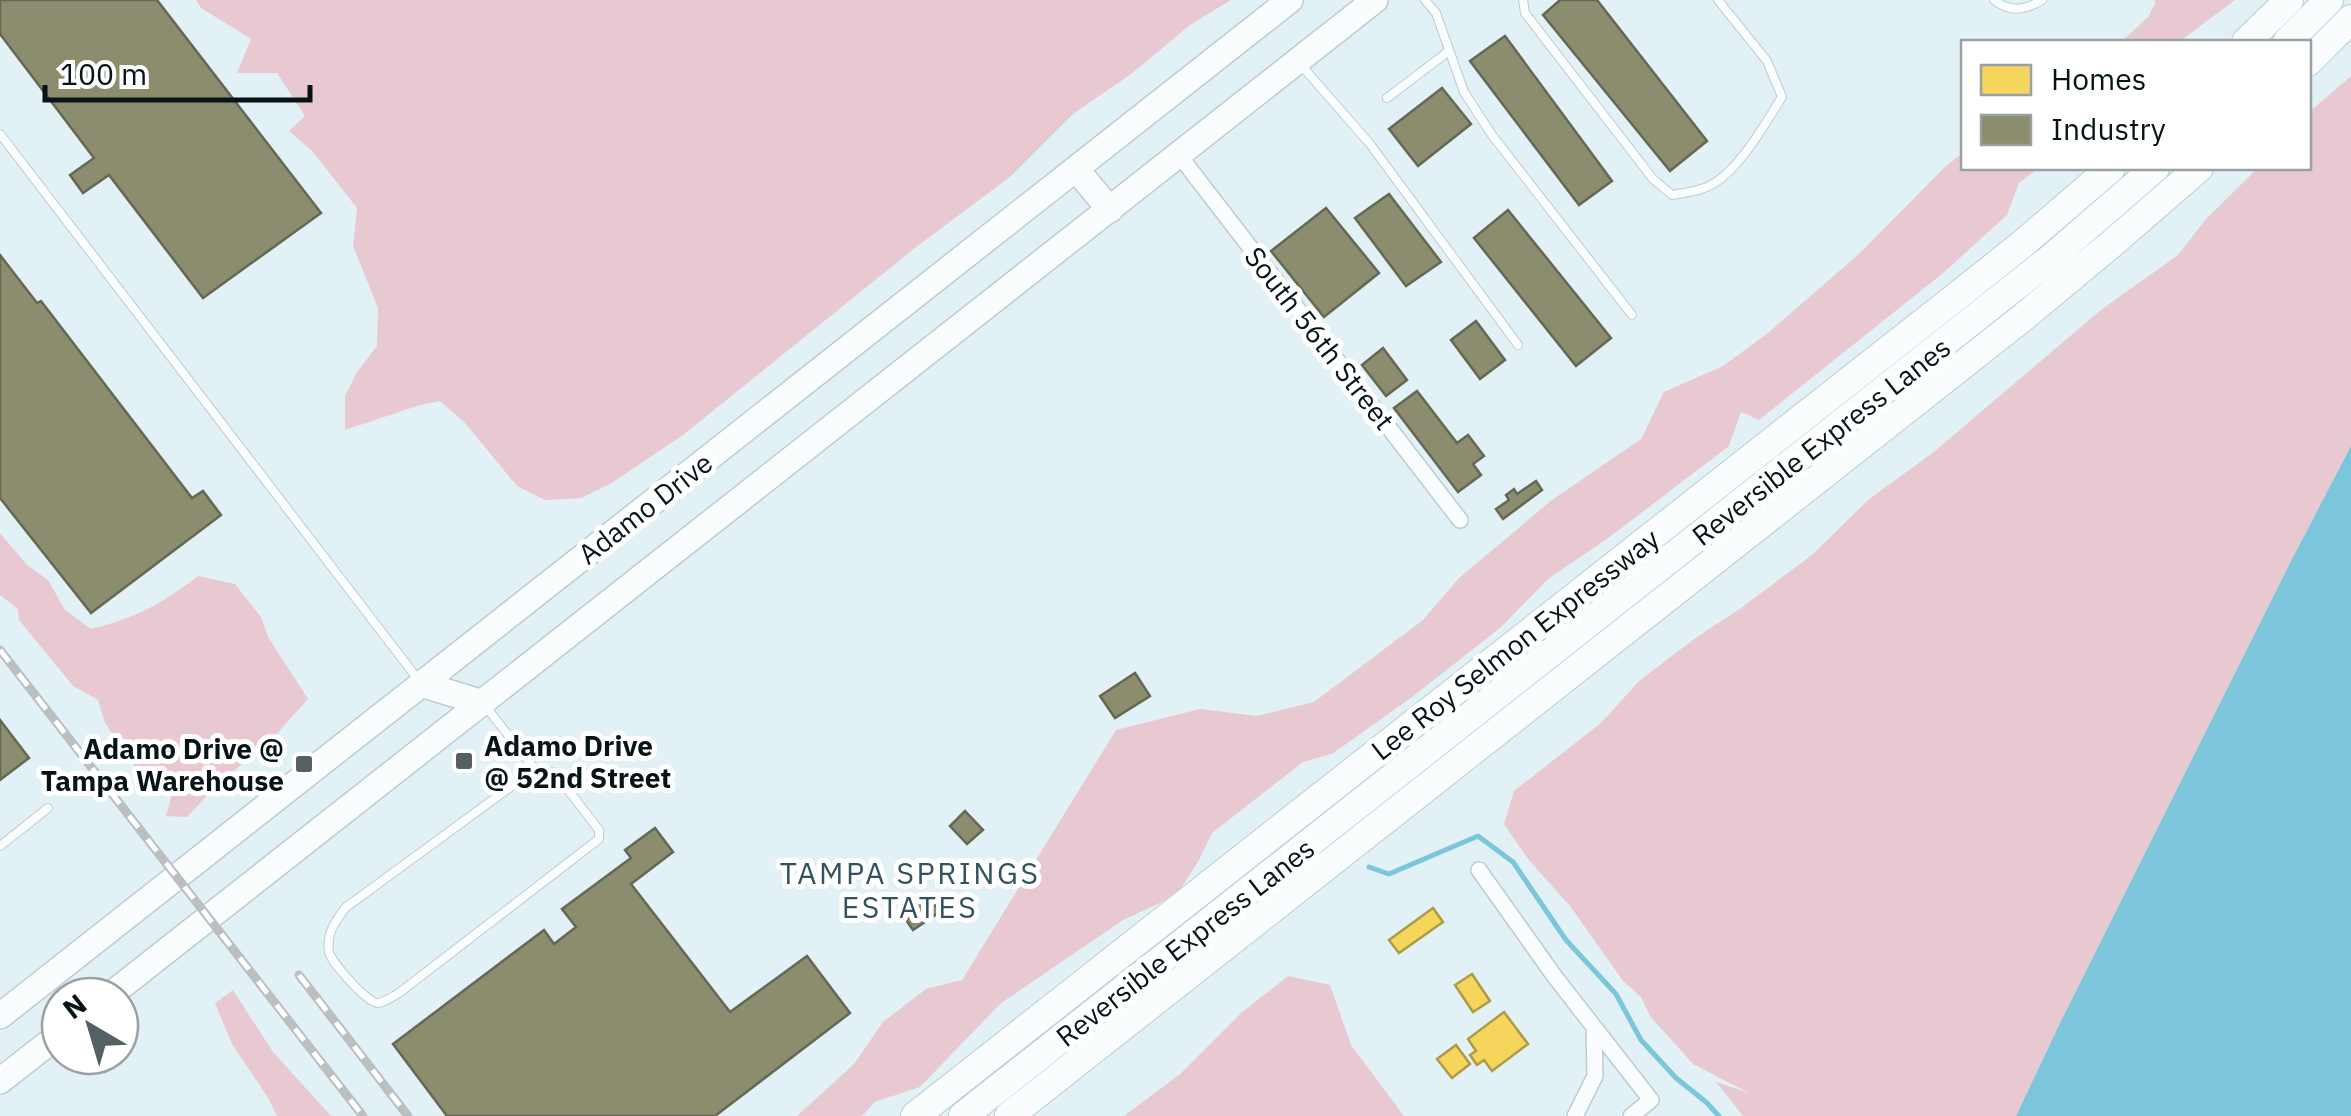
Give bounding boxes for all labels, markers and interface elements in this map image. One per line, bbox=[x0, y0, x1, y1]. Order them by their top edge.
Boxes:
scale bar bbox=[45, 40, 310, 102]
legend bbox=[1961, 40, 2311, 170]
text: 100 m bbox=[60, 54, 147, 93]
text: Homes bbox=[2051, 59, 2146, 98]
text: Industry bbox=[2051, 109, 2166, 148]
street label: South 56th Street bbox=[1237, 239, 1403, 437]
street label: Reversible Express Lanes bbox=[1684, 328, 1958, 554]
street label: Adamo Drive bbox=[570, 444, 720, 572]
street label: Lee Roy Selmon Expressway bbox=[1363, 520, 1667, 768]
place label: Adamo Drive @ 52nd Street bbox=[484, 727, 671, 796]
place label: Adamo Drive @ Tampa Warehouse bbox=[41, 730, 284, 799]
marker: Adamo Drive @ 52nd Street bbox=[453, 750, 475, 772]
marker: Adamo Drive @ Tampa Warehouse bbox=[293, 753, 315, 775]
street label: Reversible Express Lanes bbox=[1048, 829, 1322, 1055]
district label: TAMPA SPRINGS ESTATES bbox=[780, 853, 1040, 926]
north arrow bbox=[40, 976, 140, 1076]
text: N bbox=[55, 985, 94, 1027]

